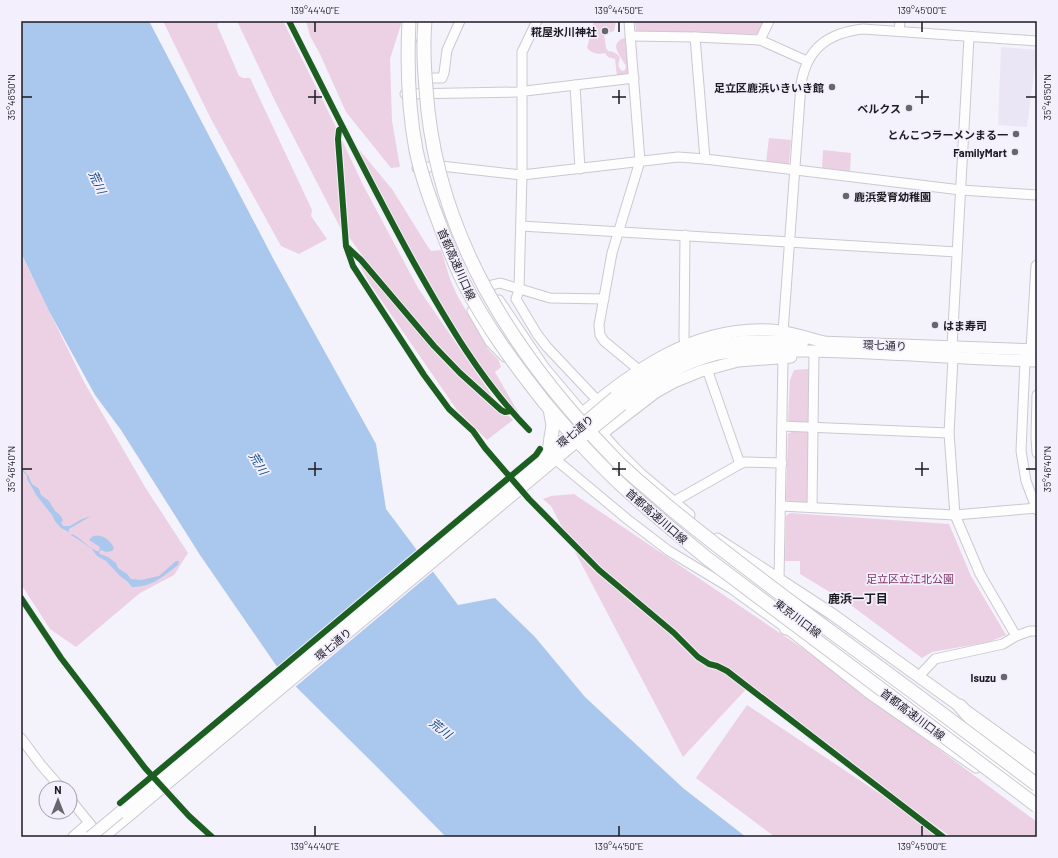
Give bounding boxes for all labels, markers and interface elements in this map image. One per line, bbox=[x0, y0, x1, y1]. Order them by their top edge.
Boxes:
text: 139°44'40"E bbox=[290, 4, 340, 16]
text: 139°44'50"E bbox=[594, 4, 644, 16]
text: 139°45'00"E bbox=[897, 4, 947, 16]
place label: 糀屋氷川神社 bbox=[531, 25, 597, 38]
marker: 糀屋氷川神社 bbox=[600, 26, 610, 36]
text: 35°46'50"N bbox=[5, 74, 17, 120]
text: 35°46'50"N bbox=[1041, 74, 1053, 120]
place label: 足立区鹿浜いきいき館 bbox=[714, 81, 824, 94]
marker: 足立区鹿浜いきいき館 bbox=[827, 82, 837, 92]
place label: ベルクス bbox=[857, 102, 901, 115]
marker: ベルクス bbox=[904, 103, 914, 113]
place label: とんこつラーメンまる一 bbox=[887, 128, 1008, 141]
marker: とんこつラーメンまる一 bbox=[1011, 129, 1021, 139]
place label: FamilyMart bbox=[953, 146, 1007, 159]
marker: FamilyMart bbox=[1010, 147, 1020, 157]
water label: 荒川 bbox=[87, 168, 110, 198]
place label: 鹿浜愛育幼稚園 bbox=[854, 190, 931, 203]
marker: 鹿浜愛育幼稚園 bbox=[841, 191, 851, 201]
street label: 首都高速川口線 bbox=[435, 226, 479, 302]
place label: はま寿司 bbox=[943, 319, 987, 332]
marker: はま寿司 bbox=[930, 320, 940, 330]
street label: 環七通り bbox=[863, 338, 907, 352]
street label: 環七通り bbox=[554, 412, 596, 450]
text: 35°46'40"N bbox=[5, 446, 17, 492]
text: 35°46'40"N bbox=[1041, 446, 1053, 492]
water label: 荒川 bbox=[247, 449, 272, 479]
street label: 首都高速川口線 bbox=[624, 486, 690, 546]
park label: 足立区立江北公園 bbox=[866, 572, 954, 585]
district label: 鹿浜一丁目 bbox=[828, 591, 888, 605]
street label: 東京川口線 bbox=[772, 596, 824, 640]
street label: 環七通り bbox=[312, 625, 354, 663]
place label: Isuzu bbox=[971, 671, 996, 684]
marker: Isuzu bbox=[999, 672, 1009, 682]
street label: 首都高速川口線 bbox=[878, 686, 948, 742]
water label: 荒川 bbox=[427, 715, 456, 742]
north arrow bbox=[38, 780, 78, 820]
text: N bbox=[54, 783, 62, 796]
text: 139°44'40"E bbox=[290, 840, 340, 852]
text: 139°44'50"E bbox=[594, 840, 644, 852]
text: 139°45'00"E bbox=[897, 840, 947, 852]

